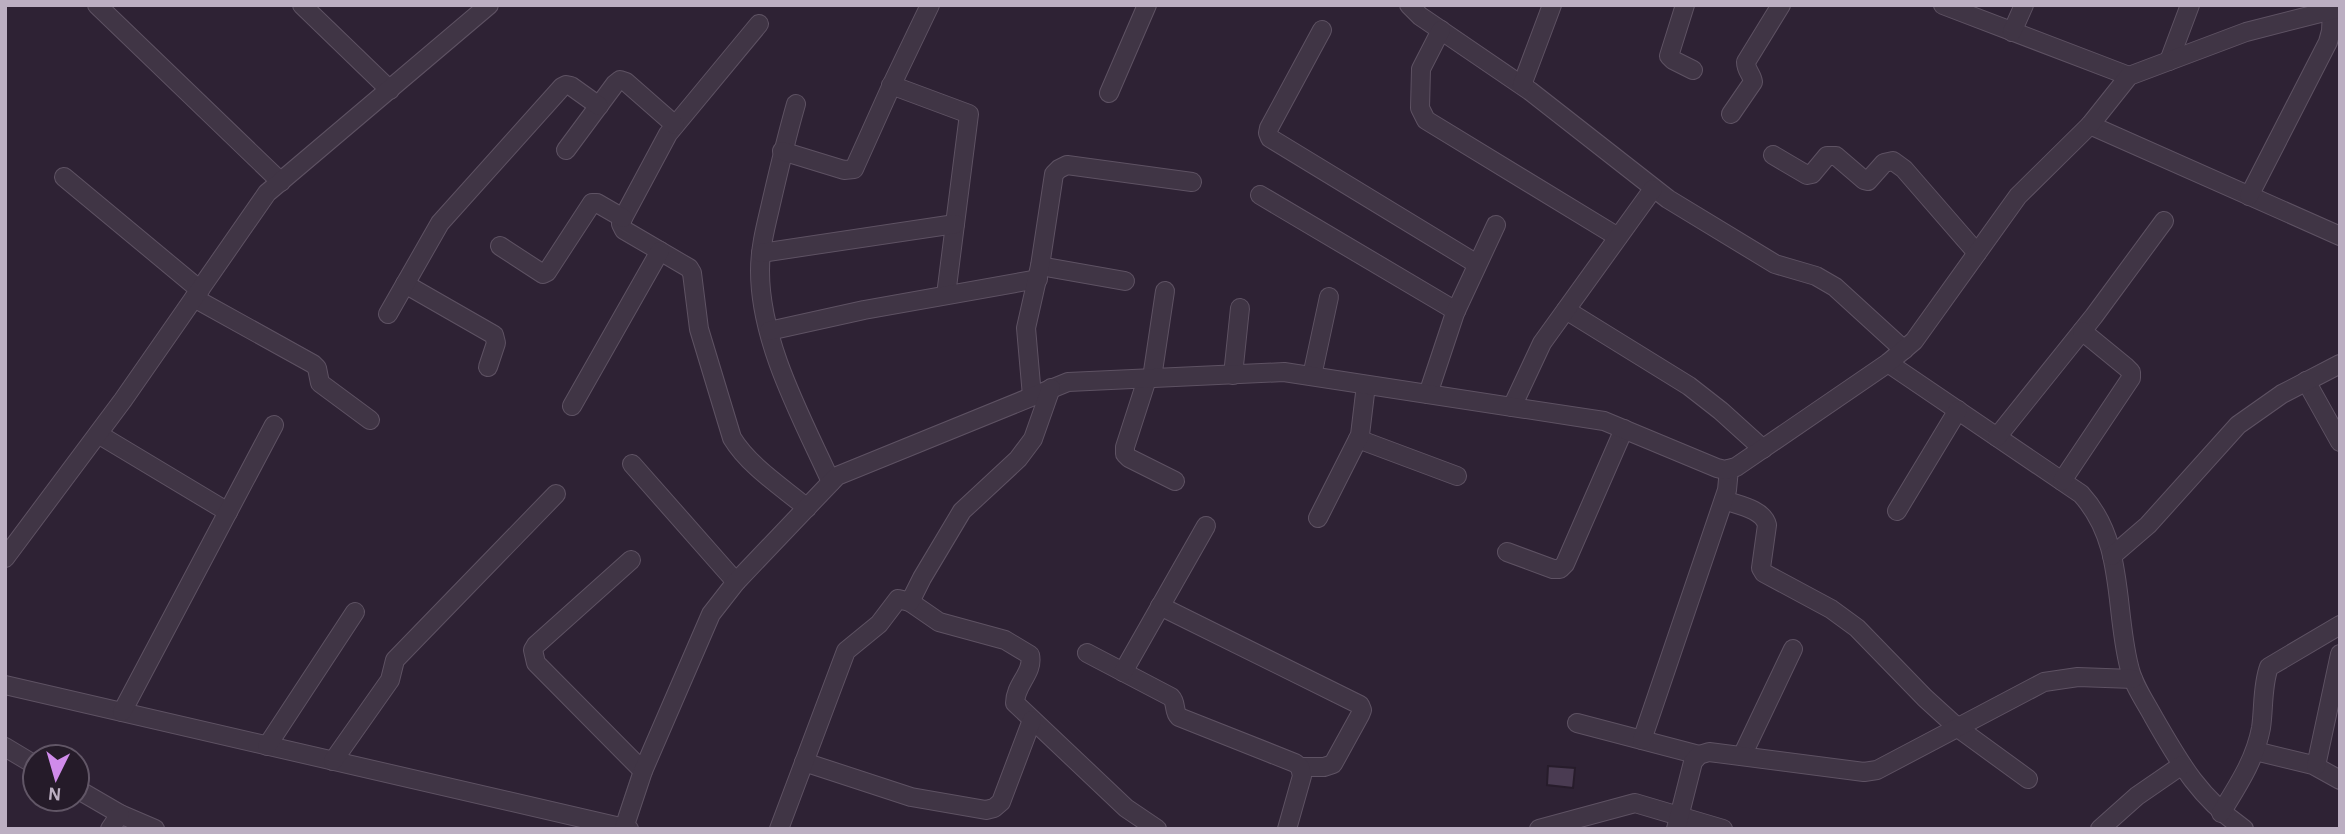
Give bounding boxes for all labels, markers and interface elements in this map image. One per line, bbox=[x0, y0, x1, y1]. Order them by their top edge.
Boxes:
north arrow bbox=[21, 743, 91, 813]
text: N bbox=[47, 783, 62, 803]

